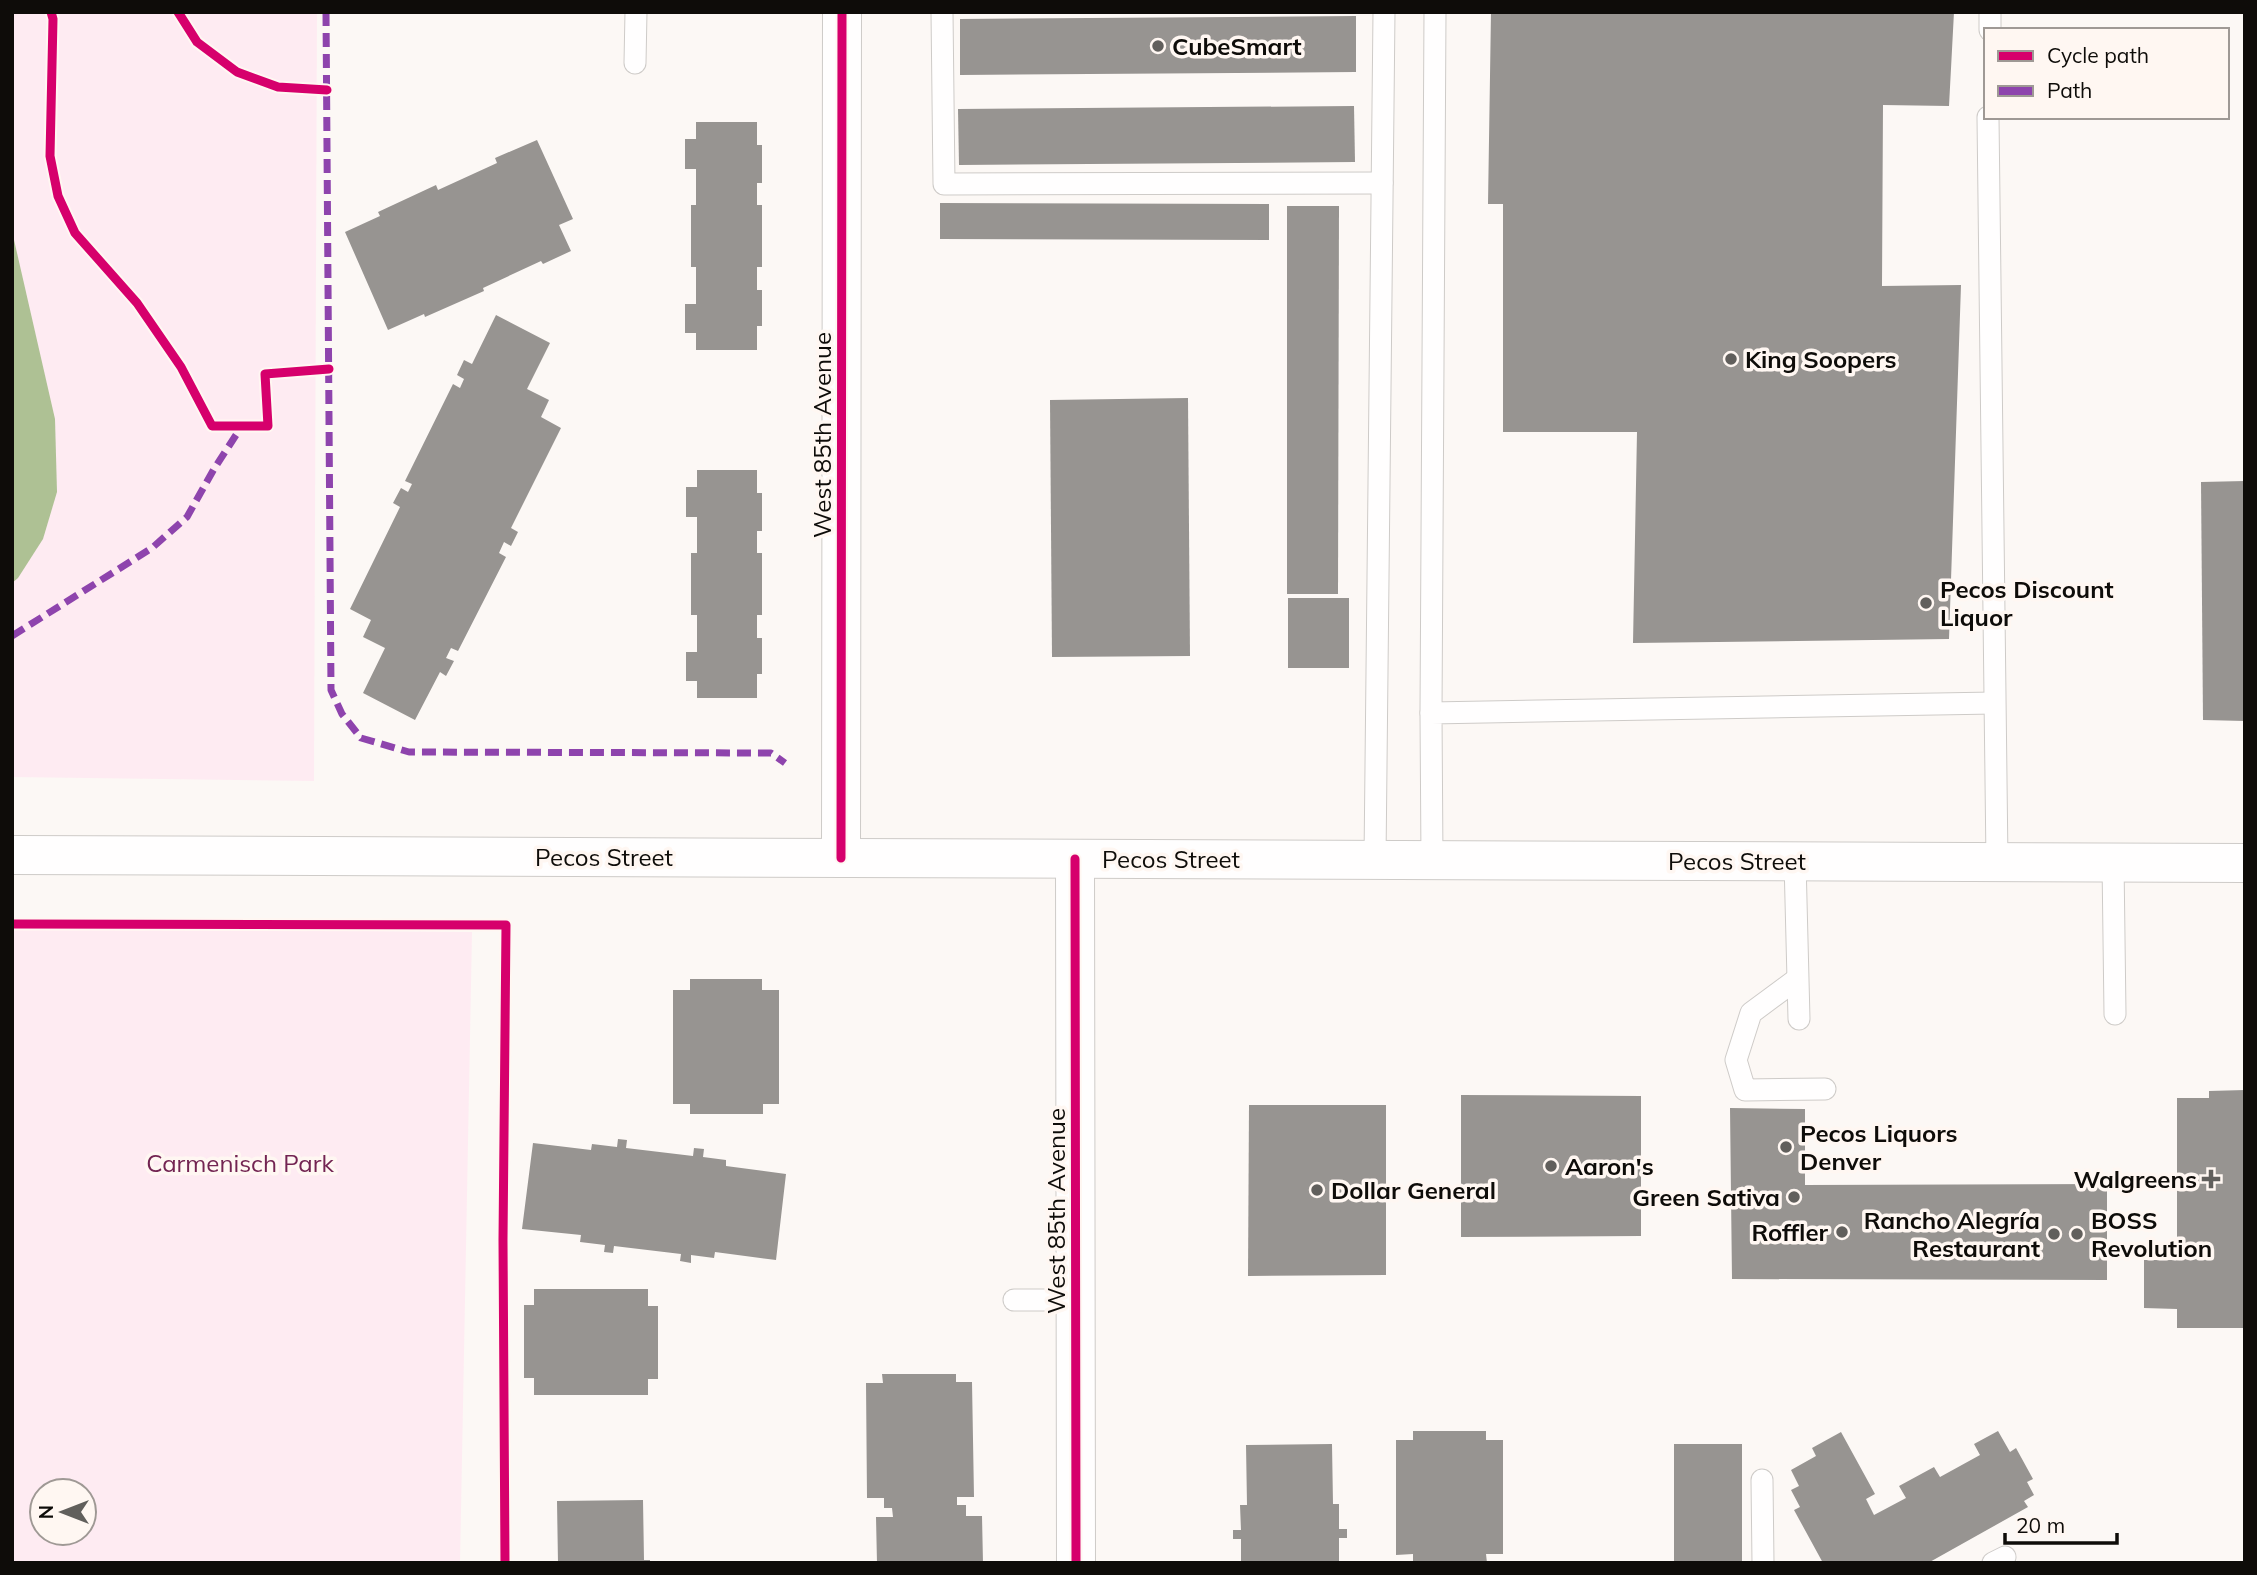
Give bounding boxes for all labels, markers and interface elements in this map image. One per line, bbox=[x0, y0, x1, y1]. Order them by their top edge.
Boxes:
legend bbox=[1984, 28, 2229, 119]
place label: CubeSmart bbox=[1172, 31, 1302, 61]
marker: CubeSmart bbox=[1150, 38, 1166, 54]
text: Cycle path bbox=[2047, 42, 2149, 68]
text: Path bbox=[2047, 77, 2092, 103]
street label: West 85th Avenue bbox=[807, 332, 837, 538]
place label: King Soopers bbox=[1745, 344, 1897, 374]
marker: King Soopers bbox=[1723, 351, 1739, 367]
place label: Pecos Discount Liquor bbox=[1940, 574, 2114, 632]
marker: Pecos Discount Liquor bbox=[1918, 595, 1934, 611]
street label: Pecos Street bbox=[535, 842, 673, 872]
street label: Pecos Street bbox=[1102, 844, 1240, 874]
street label: Pecos Street bbox=[1668, 846, 1806, 876]
street label: West 85th Avenue bbox=[1041, 1108, 1071, 1314]
place label: Pecos Liquors Denver bbox=[1800, 1118, 1958, 1176]
marker: Pecos Liquors Denver bbox=[1778, 1139, 1794, 1155]
park label: Carmenisch Park bbox=[146, 1148, 334, 1178]
place label: Aaron's bbox=[1565, 1151, 1654, 1181]
marker: Aaron's bbox=[1543, 1158, 1559, 1174]
place label: Walgreens bbox=[2073, 1164, 2197, 1194]
marker: Walgreens bbox=[2203, 1171, 2219, 1187]
place label: Dollar General bbox=[1331, 1175, 1496, 1205]
marker: Dollar General bbox=[1309, 1182, 1325, 1198]
place label: Green Sativa bbox=[1632, 1182, 1780, 1212]
marker: Green Sativa bbox=[1786, 1189, 1802, 1205]
place label: Rancho Alegría Restaurant bbox=[1864, 1205, 2040, 1263]
place label: BOSS Revolution bbox=[2091, 1205, 2212, 1263]
place label: Roffler bbox=[1751, 1217, 1829, 1247]
marker: Roffler bbox=[1834, 1224, 1850, 1240]
marker: Rancho Alegría Restaurant bbox=[2046, 1226, 2062, 1242]
marker: BOSS Revolution bbox=[2069, 1226, 2085, 1242]
north arrow bbox=[28, 1477, 98, 1547]
scale bar bbox=[2005, 1502, 2117, 1546]
text: N bbox=[34, 1505, 58, 1519]
text: 20 m bbox=[2016, 1512, 2065, 1538]

